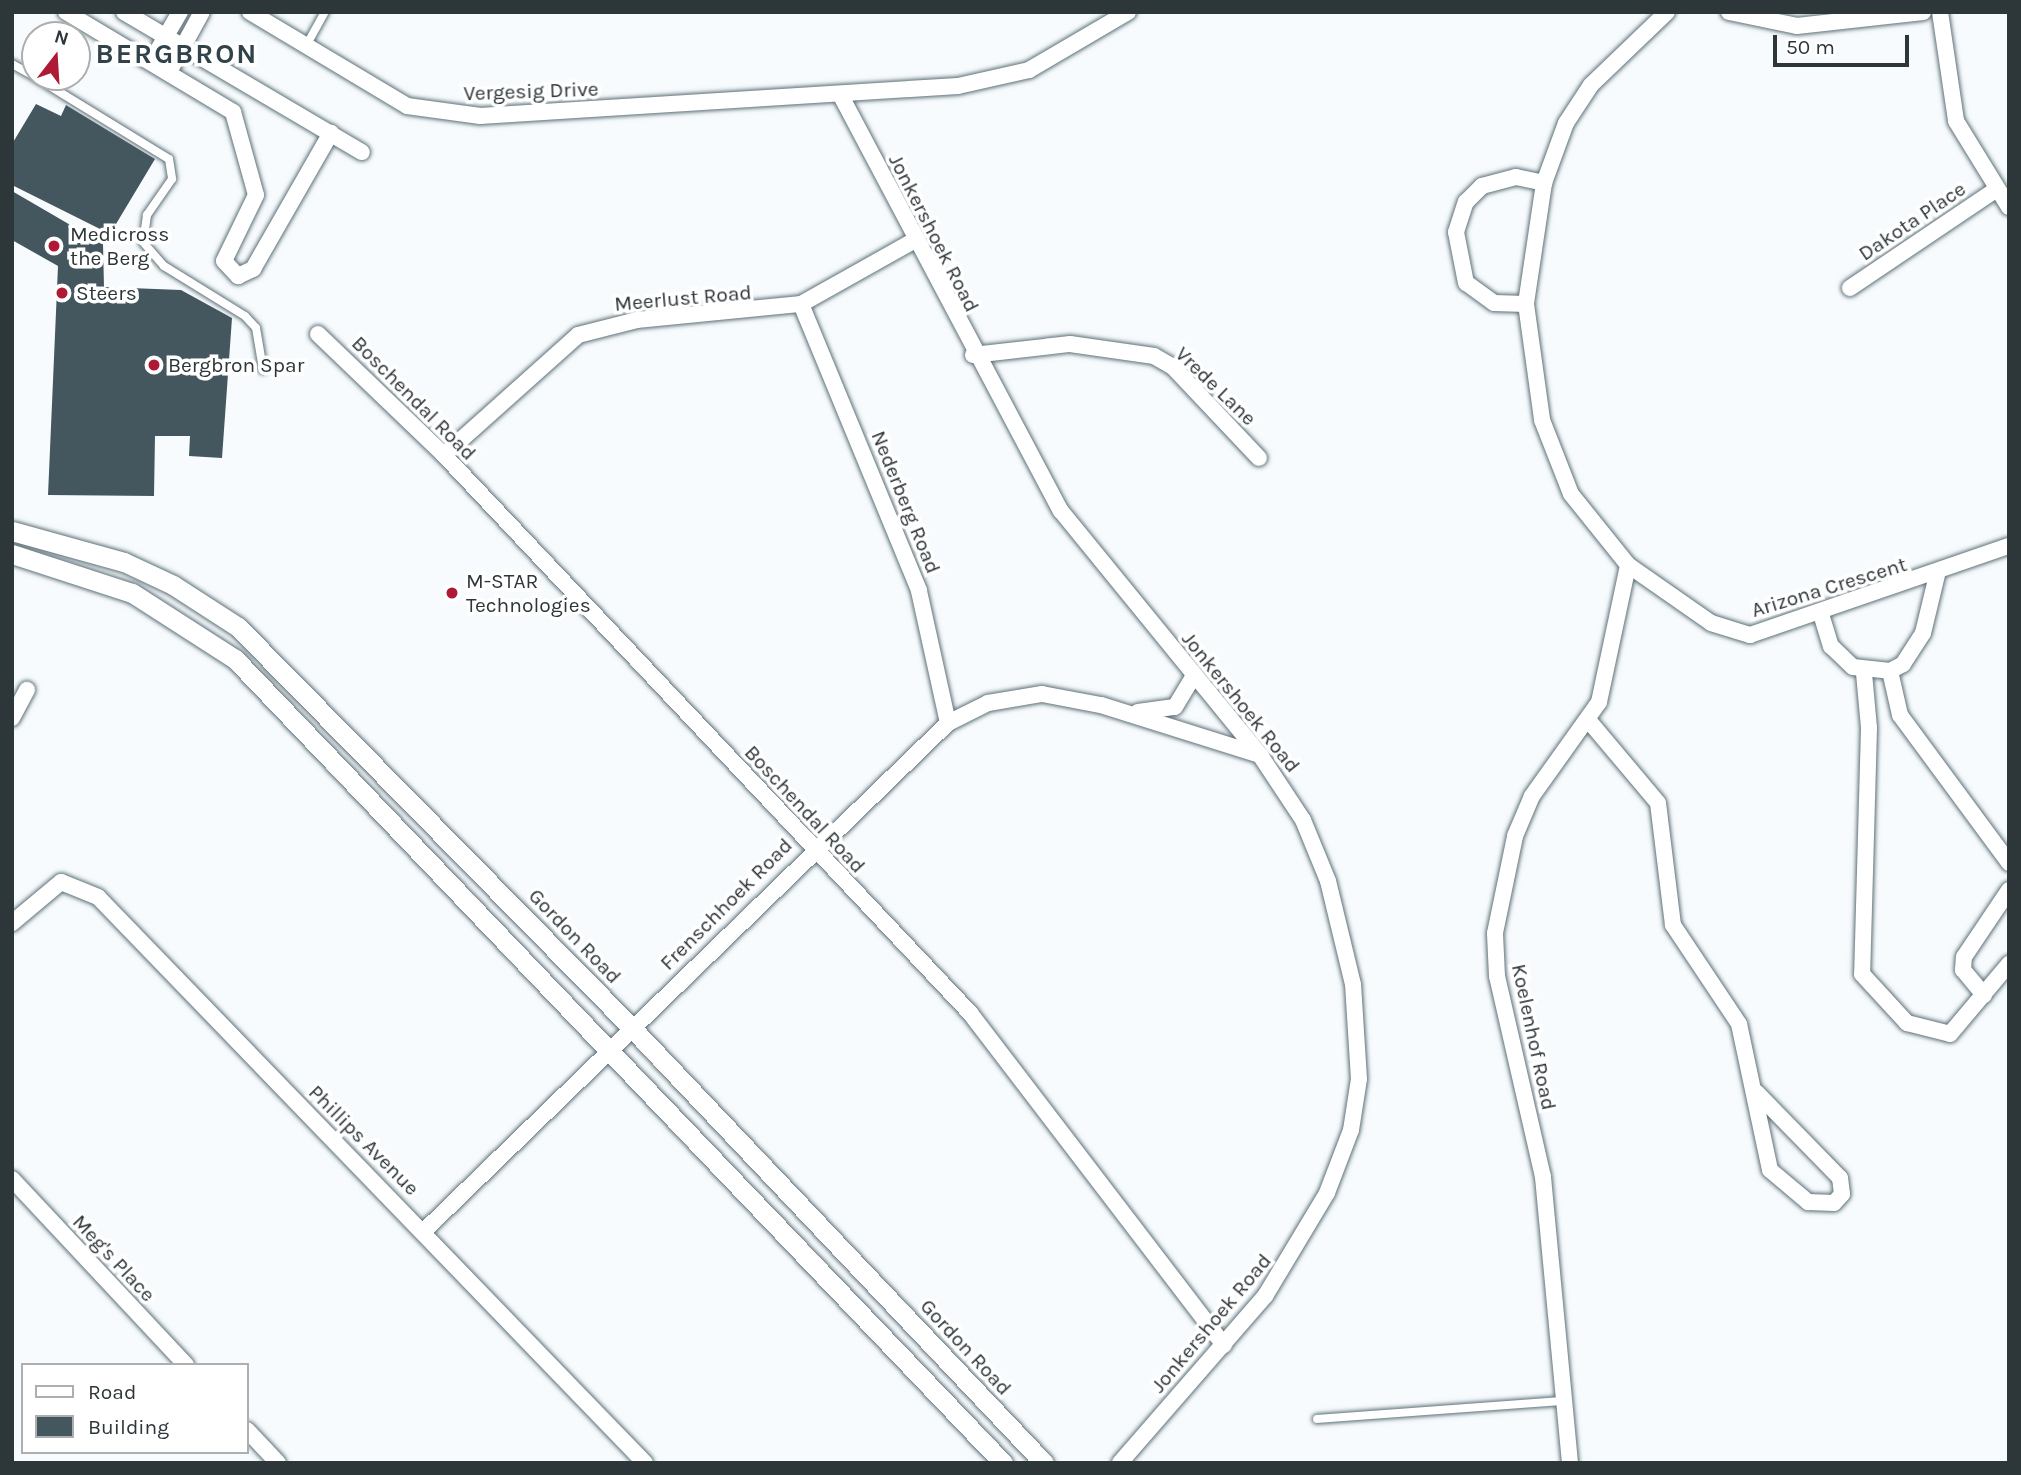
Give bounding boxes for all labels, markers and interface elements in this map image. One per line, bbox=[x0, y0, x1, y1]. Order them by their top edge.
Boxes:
north arrow bbox=[21, 21, 91, 91]
scale bar bbox=[1776, 21, 1912, 65]
text: N bbox=[52, 25, 71, 50]
text: 50 m bbox=[1786, 35, 1835, 59]
district label: BERGBRON bbox=[97, 37, 257, 71]
street label: Vergesig Drive bbox=[463, 76, 599, 106]
street label: Jonkershoek Road bbox=[883, 150, 985, 316]
street label: Dakota Place bbox=[1854, 176, 1970, 266]
place label: Medicross the Berg bbox=[70, 221, 169, 271]
marker: Medicross the Berg bbox=[44, 236, 64, 256]
street label: Meerlust Road bbox=[613, 279, 753, 317]
place label: Steers bbox=[76, 280, 137, 306]
marker: Steers bbox=[54, 285, 70, 301]
street label: Boschendal Road bbox=[346, 330, 482, 466]
street label: Vrede Lane bbox=[1170, 341, 1262, 431]
place label: Bergbron Spar bbox=[168, 352, 304, 378]
marker: Bergbron Spar bbox=[146, 357, 162, 373]
street label: Nederberg Road bbox=[866, 427, 946, 577]
street label: Arizona Crescent bbox=[1748, 551, 1910, 623]
place label: M-STAR Technologies bbox=[466, 568, 591, 618]
marker: M-STAR Technologies bbox=[444, 585, 460, 601]
street label: Jonkershoek Road bbox=[1176, 626, 1306, 778]
street label: Boschendal Road bbox=[739, 740, 871, 878]
street label: Frenschhoek Road bbox=[655, 833, 797, 975]
street label: Gordon Road bbox=[523, 883, 627, 989]
street label: Koelenhof Road bbox=[1506, 961, 1562, 1113]
street label: Phillips Avenue bbox=[303, 1079, 425, 1201]
street label: Meg's Place bbox=[67, 1209, 161, 1307]
street label: Jonkershoek Road bbox=[1145, 1248, 1277, 1398]
street label: Gordon Road bbox=[915, 1294, 1017, 1400]
legend bbox=[21, 1363, 248, 1454]
text: Road bbox=[88, 1380, 136, 1404]
text: Building bbox=[88, 1415, 169, 1439]

